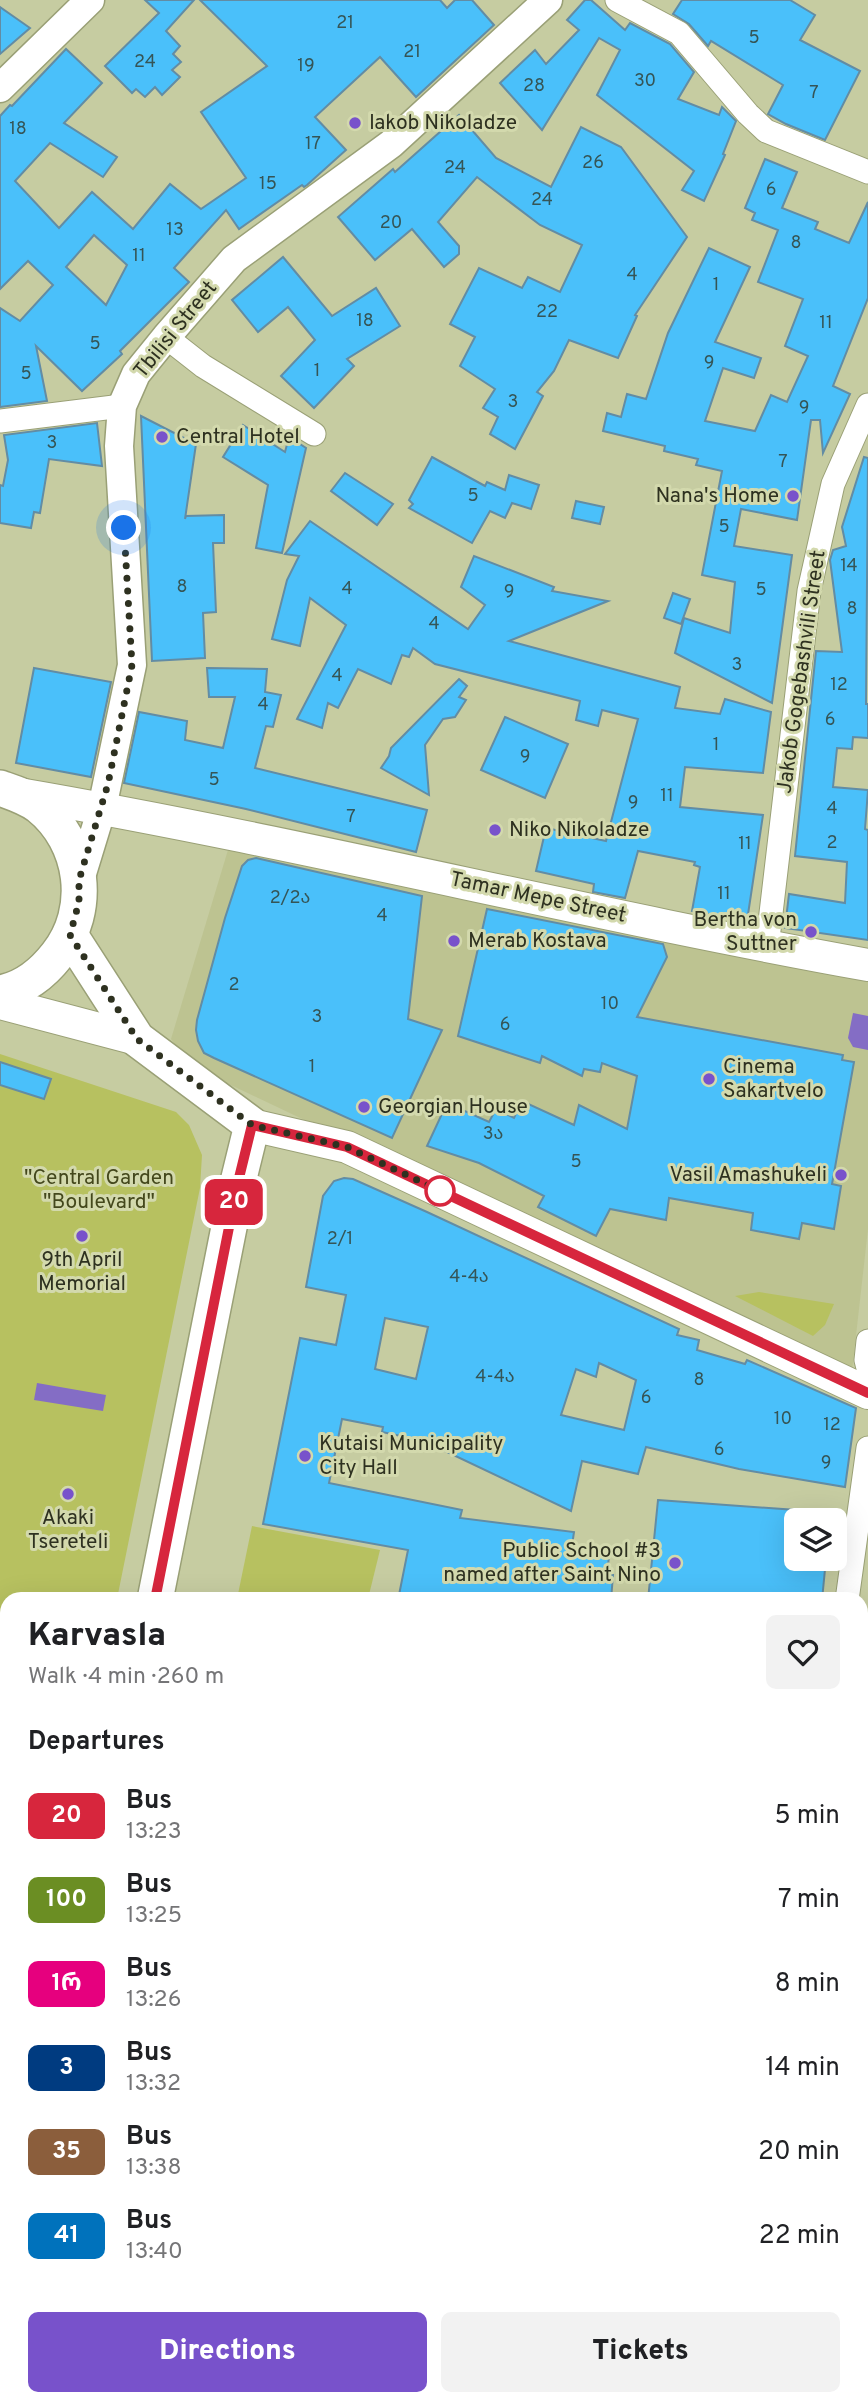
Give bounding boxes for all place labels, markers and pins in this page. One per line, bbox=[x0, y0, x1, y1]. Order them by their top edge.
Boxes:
place label: Iakob Nikoladze bbox=[369, 110, 517, 137]
marker: Iakob Nikoladze bbox=[347, 115, 363, 131]
place label: Central Hotel bbox=[176, 424, 300, 451]
marker: Central Hotel bbox=[154, 429, 170, 445]
place label: Nana's Home bbox=[655, 483, 779, 510]
marker: Nana's Home bbox=[785, 488, 801, 504]
place label: Niko Nikoladze bbox=[509, 817, 649, 844]
marker: Niko Nikoladze bbox=[487, 822, 503, 838]
place label: Bertha von Suttner bbox=[694, 907, 797, 958]
marker: Bertha von Suttner bbox=[803, 924, 819, 940]
place label: Merab Kostava bbox=[468, 928, 607, 955]
marker: Merab Kostava bbox=[446, 933, 462, 949]
place label: Cinema Sakartvelo bbox=[723, 1054, 824, 1105]
marker: Cinema Sakartvelo bbox=[701, 1071, 717, 1087]
place label: Georgian House bbox=[378, 1094, 528, 1121]
marker: Georgian House bbox=[356, 1099, 372, 1115]
place label: Vasil Amashukeli bbox=[670, 1162, 827, 1189]
marker: Vasil Amashukeli bbox=[833, 1167, 849, 1183]
unlabelled marker bbox=[425, 1176, 455, 1206]
marker: 9th April Memorial bbox=[74, 1228, 90, 1244]
place label: 9th April Memorial bbox=[38, 1247, 126, 1298]
place label: Kutaisi Municipality City Hall bbox=[319, 1431, 503, 1482]
marker: Kutaisi Municipality City Hall bbox=[297, 1448, 313, 1464]
marker: Akaki Tsereteli bbox=[60, 1486, 76, 1502]
place label: Akaki Tsereteli bbox=[28, 1505, 108, 1556]
place label: Public School #3 named after Saint Nino bbox=[443, 1538, 661, 1589]
marker: Public School #3 named after Saint Nino bbox=[667, 1555, 683, 1571]

